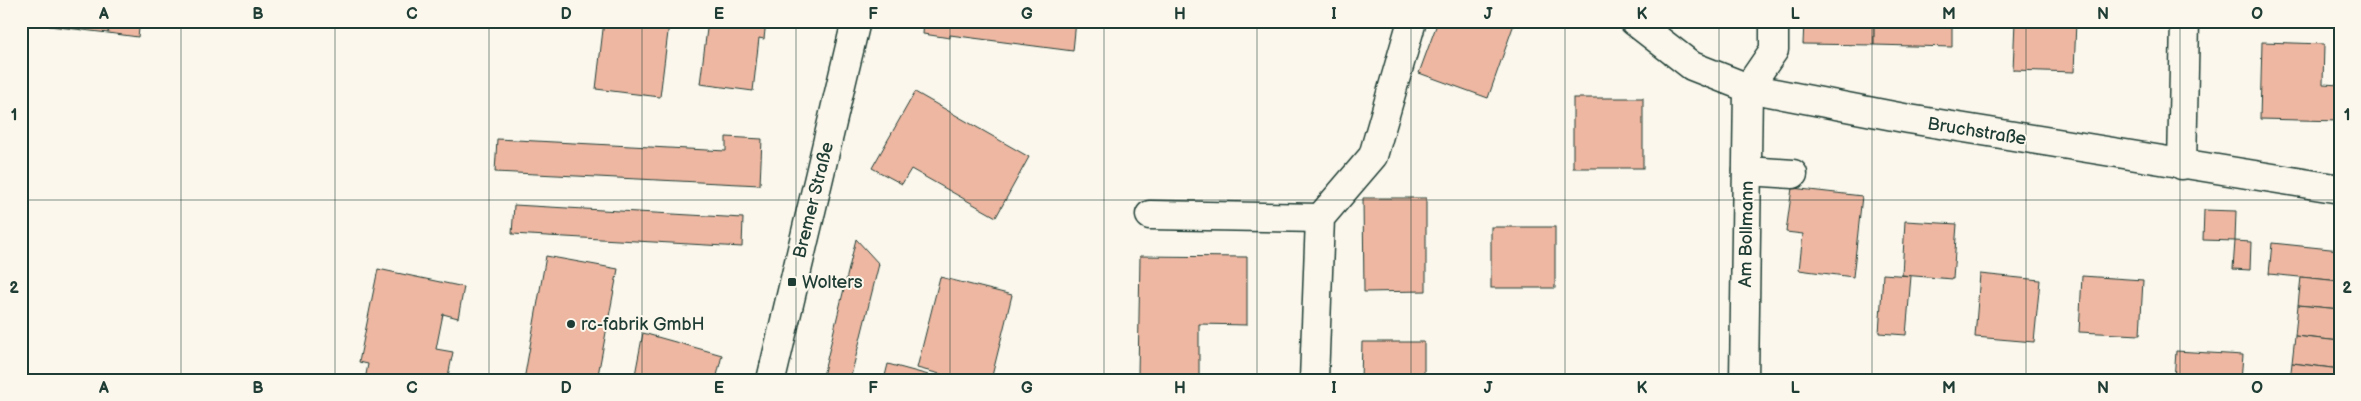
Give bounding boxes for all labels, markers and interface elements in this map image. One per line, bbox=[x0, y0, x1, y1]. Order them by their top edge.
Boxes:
text: A bbox=[98, 5, 109, 24]
text: B bbox=[252, 5, 264, 24]
text: C bbox=[406, 5, 418, 24]
text: D bbox=[560, 5, 572, 24]
text: E bbox=[714, 5, 724, 24]
text: F bbox=[868, 5, 878, 24]
text: G bbox=[1021, 5, 1033, 24]
text: H bbox=[1174, 5, 1186, 24]
text: I bbox=[1331, 5, 1337, 24]
text: J bbox=[1484, 5, 1493, 24]
text: K bbox=[1637, 5, 1648, 24]
text: L bbox=[1790, 5, 1800, 24]
text: M bbox=[1942, 5, 1956, 24]
text: N bbox=[2097, 5, 2109, 24]
text: O bbox=[2251, 5, 2263, 24]
text: 1 bbox=[11, 106, 17, 125]
text: 1 bbox=[2344, 106, 2350, 125]
street label: Bruchstraße bbox=[1926, 113, 2028, 150]
street label: Bremer Straße bbox=[789, 139, 838, 260]
street label: Am Bollmann bbox=[1735, 180, 1758, 288]
place label: Wolters bbox=[802, 272, 863, 293]
marker: Wolters bbox=[786, 276, 798, 288]
text: 2 bbox=[9, 279, 19, 298]
text: 2 bbox=[2342, 279, 2352, 298]
place label: rc-fabrik GmbH bbox=[581, 314, 705, 335]
marker: rc-fabrik GmbH bbox=[565, 318, 577, 330]
text: A bbox=[98, 379, 109, 398]
text: B bbox=[252, 379, 264, 398]
text: C bbox=[406, 379, 418, 398]
text: D bbox=[560, 379, 572, 398]
text: E bbox=[714, 379, 724, 398]
text: F bbox=[868, 379, 878, 398]
text: G bbox=[1021, 379, 1033, 398]
text: H bbox=[1174, 379, 1186, 398]
text: I bbox=[1331, 379, 1337, 398]
text: J bbox=[1484, 379, 1493, 398]
text: K bbox=[1637, 379, 1648, 398]
text: L bbox=[1790, 379, 1800, 398]
text: M bbox=[1942, 379, 1956, 398]
text: N bbox=[2097, 379, 2109, 398]
text: O bbox=[2251, 379, 2263, 398]

